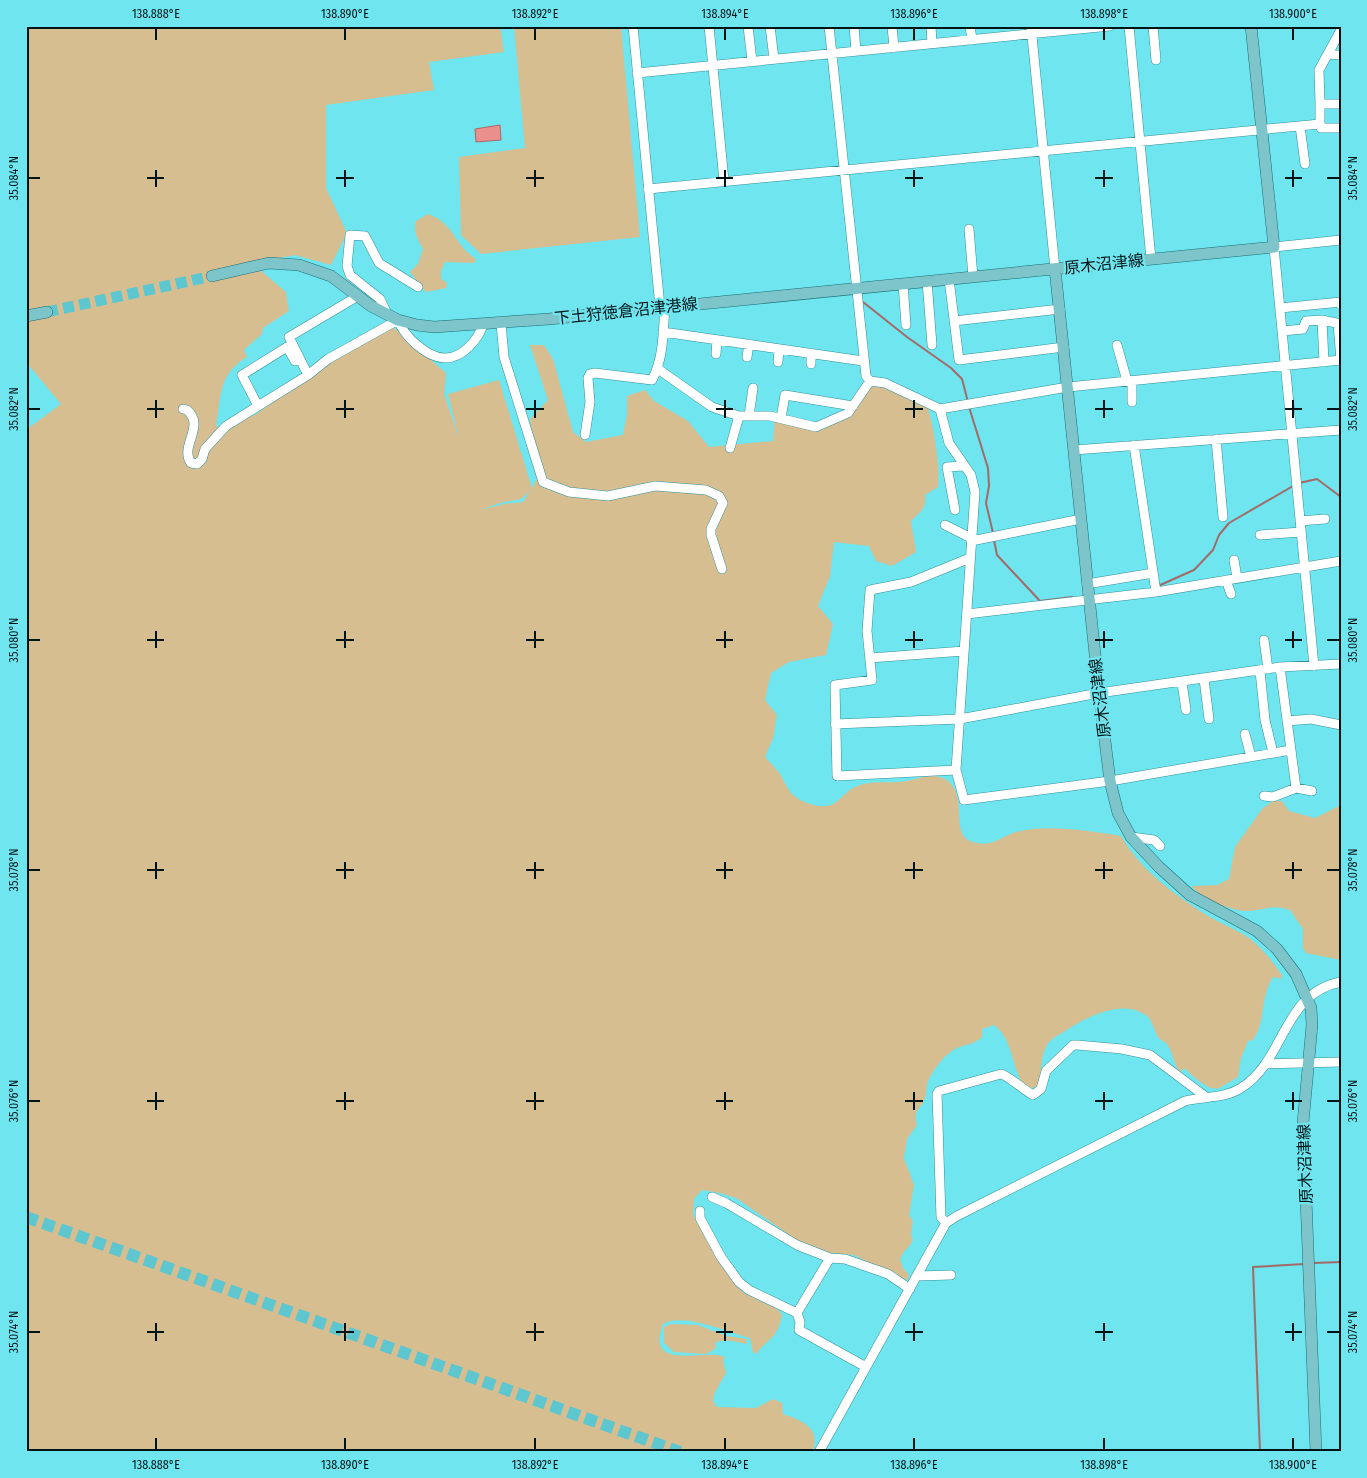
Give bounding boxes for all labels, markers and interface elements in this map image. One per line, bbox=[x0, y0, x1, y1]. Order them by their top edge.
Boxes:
text: 138.888°E bbox=[132, 7, 180, 21]
text: 138.890°E bbox=[321, 7, 369, 21]
text: 138.892°E bbox=[512, 7, 559, 21]
text: 138.894°E bbox=[701, 7, 749, 21]
text: 138.896°E bbox=[890, 7, 938, 21]
text: 138.898°E bbox=[1080, 7, 1128, 21]
text: 138.900°E bbox=[1269, 7, 1317, 21]
text: 35.084°N bbox=[7, 156, 21, 200]
text: 35.084°N bbox=[1346, 156, 1360, 200]
street label: 原木沼津線 bbox=[1063, 250, 1145, 278]
street label: 下土狩徳倉沼津港線 bbox=[553, 294, 699, 328]
text: 35.082°N bbox=[7, 387, 21, 431]
text: 35.082°N bbox=[1346, 387, 1360, 431]
text: 35.080°N bbox=[7, 618, 21, 662]
text: 35.080°N bbox=[1346, 618, 1360, 662]
street label: 原木沼津線 bbox=[1086, 657, 1114, 739]
text: 35.078°N bbox=[7, 849, 21, 891]
text: 35.078°N bbox=[1346, 849, 1360, 891]
text: 35.076°N bbox=[7, 1080, 21, 1122]
text: 35.076°N bbox=[1346, 1080, 1360, 1122]
street label: 原木沼津線 bbox=[1294, 1124, 1316, 1204]
text: 35.074°N bbox=[7, 1311, 21, 1353]
text: 35.074°N bbox=[1346, 1311, 1360, 1353]
text: 138.888°E bbox=[132, 1458, 180, 1472]
text: 138.890°E bbox=[321, 1458, 369, 1472]
text: 138.892°E bbox=[512, 1458, 559, 1472]
text: 138.894°E bbox=[701, 1458, 749, 1472]
text: 138.896°E bbox=[890, 1458, 938, 1472]
text: 138.898°E bbox=[1080, 1458, 1128, 1472]
text: 138.900°E bbox=[1269, 1458, 1317, 1472]

